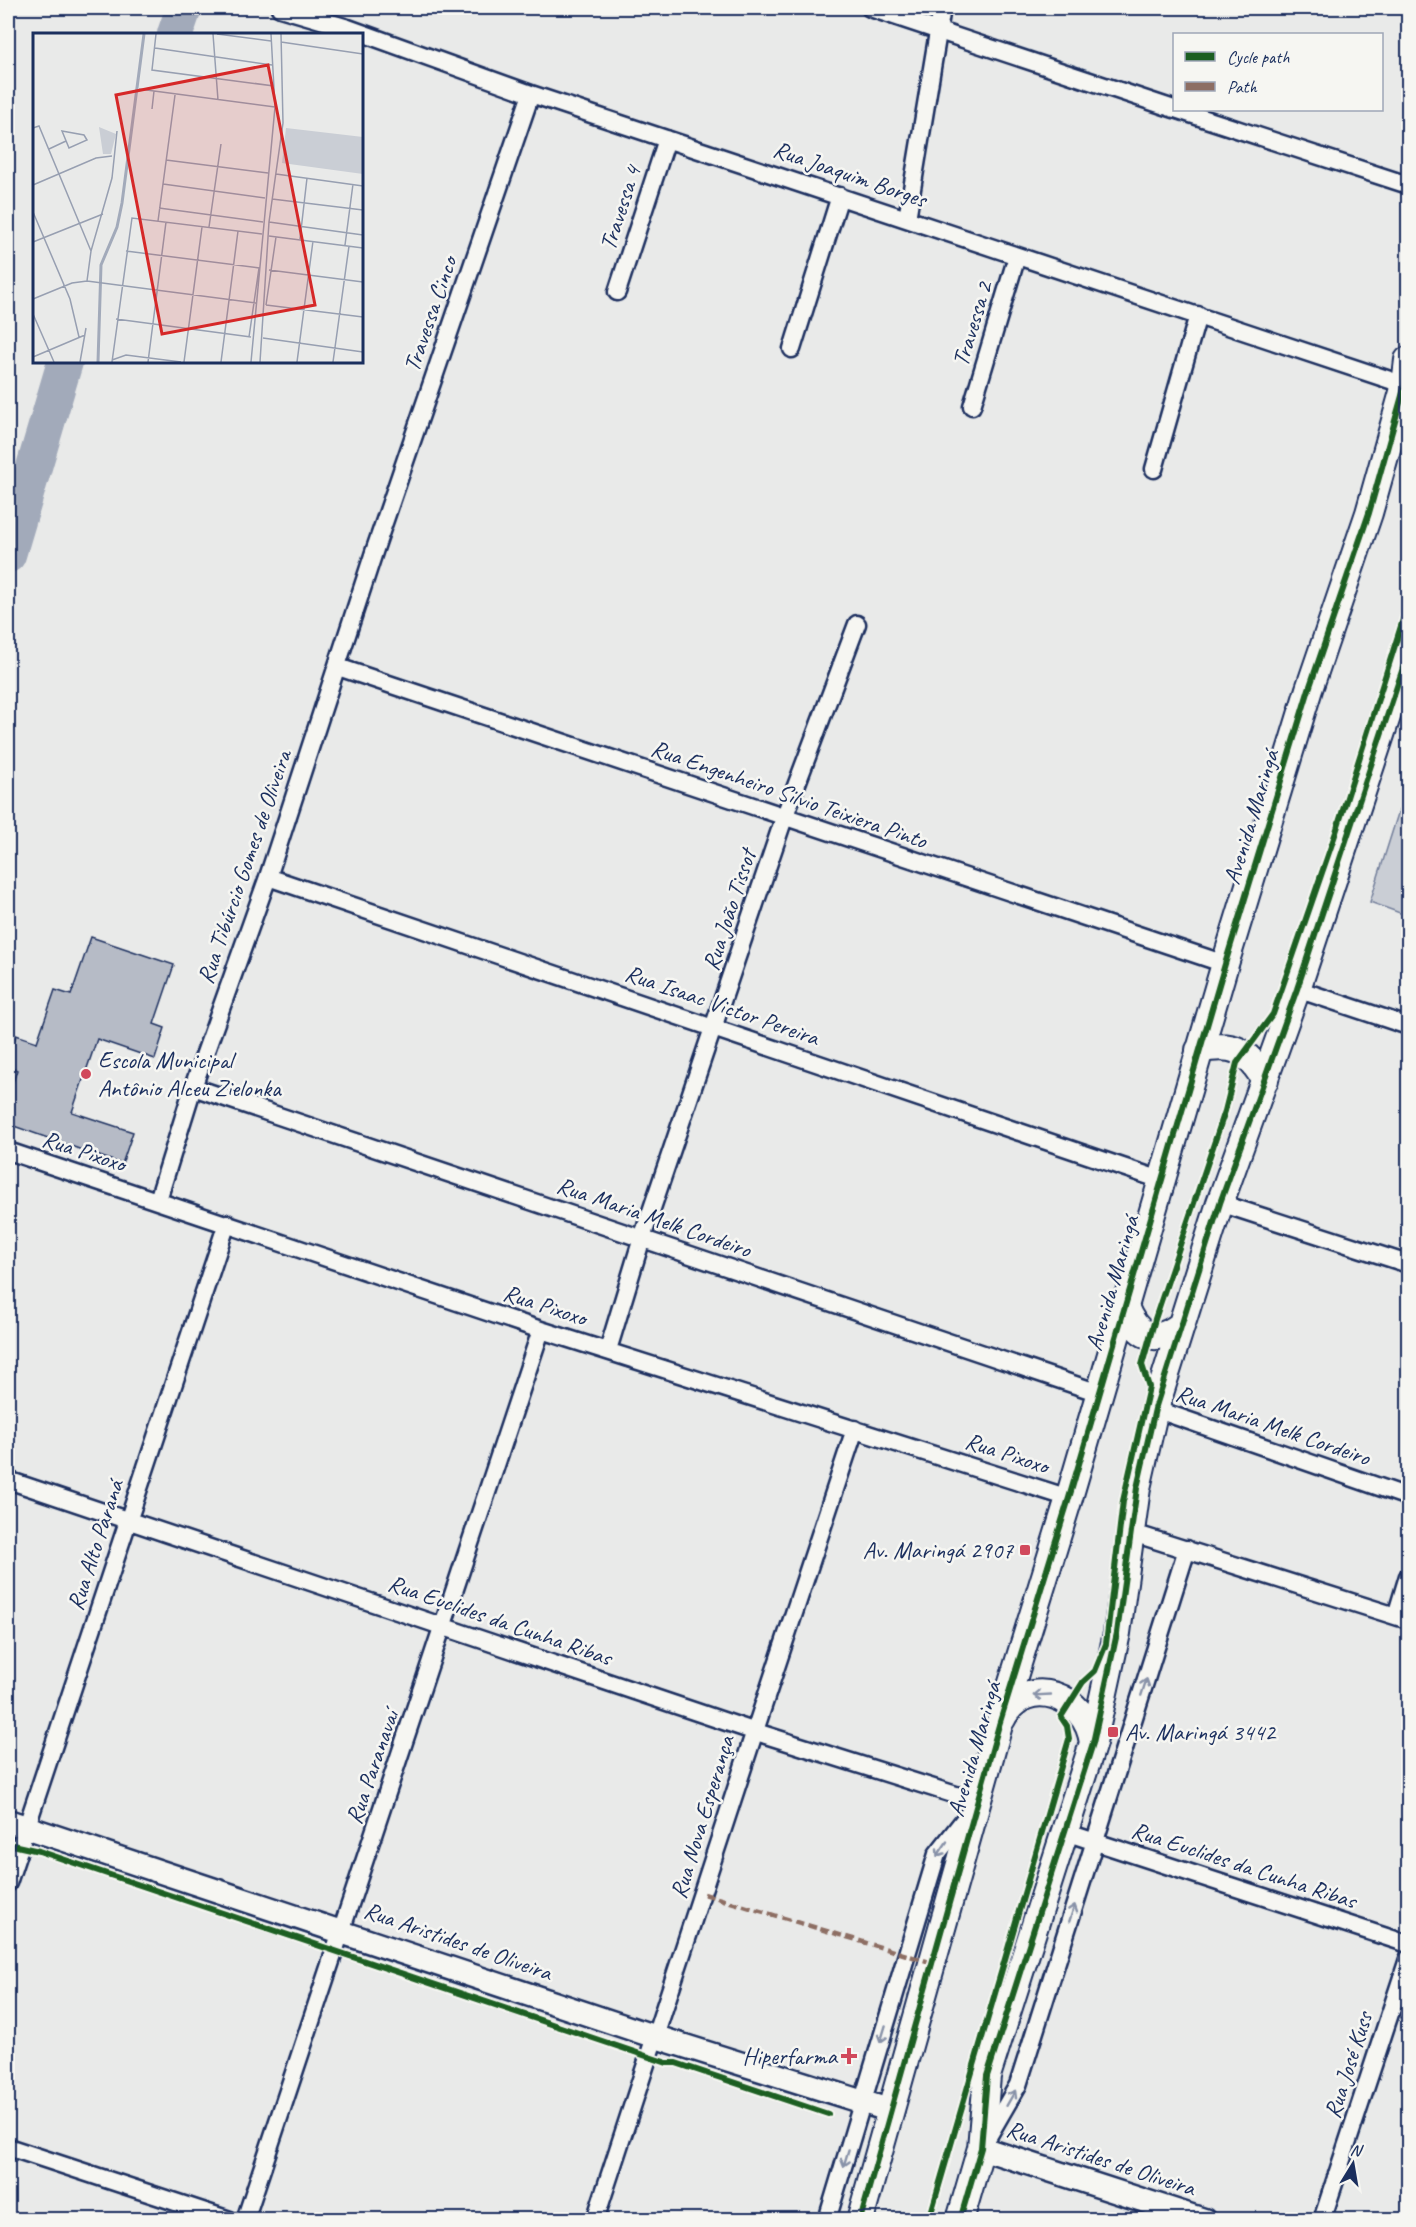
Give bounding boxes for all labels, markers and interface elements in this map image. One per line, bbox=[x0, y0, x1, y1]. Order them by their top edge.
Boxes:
inset map bbox=[33, 33, 363, 363]
legend bbox=[1173, 33, 1383, 111]
text: Cycle path bbox=[1227, 46, 1290, 68]
text: Path bbox=[1227, 76, 1257, 98]
street label: Rua Joaquim Borges bbox=[770, 134, 932, 215]
street label: Travessa 4 bbox=[592, 160, 648, 254]
street label: Travessa Cinco bbox=[396, 250, 465, 376]
street label: Travessa 2 bbox=[945, 276, 1000, 370]
street label: Rua Engenheiro Silvio Teixiera Pinto bbox=[647, 733, 932, 856]
street label: Rua Tibúrcio Gomes de Oliveira bbox=[190, 744, 299, 988]
street label: Avenida Maringá bbox=[1216, 744, 1286, 888]
street label: Rua João Tissot bbox=[695, 843, 764, 974]
street label: Rua Isaac Victor Pereira bbox=[621, 958, 824, 1053]
place label: Escola Municipal Antônio Alceu Zielonka bbox=[98, 1045, 282, 1103]
marker: Escola Municipal Antônio Alceu Zielonka bbox=[79, 1067, 93, 1081]
street label: Rua Pixoxo bbox=[39, 1123, 132, 1179]
street label: Rua Maria Melk Cordeiro bbox=[553, 1170, 756, 1265]
street label: Avenida Maringá bbox=[1078, 1210, 1146, 1354]
street label: Rua Pixoxo bbox=[500, 1277, 593, 1333]
street label: Rua Maria Melk Cordeiro bbox=[1172, 1378, 1375, 1473]
street label: Rua Pixoxo bbox=[962, 1425, 1055, 1481]
street label: Rua Alto Paraná bbox=[60, 1474, 131, 1614]
place label: Av. Maringá 2907 bbox=[863, 1535, 1014, 1565]
marker: Av. Maringá 2907 bbox=[1018, 1543, 1032, 1557]
street label: Rua Euclides da Cunha Ribas bbox=[384, 1568, 617, 1673]
street label: Avenida Maringá bbox=[940, 1676, 1008, 1820]
one-way arrow bbox=[1139, 1678, 1150, 1697]
one-way arrow bbox=[1032, 1690, 1052, 1701]
street label: Rua Paranavaí bbox=[339, 1702, 407, 1828]
place label: Av. Maringá 3442 bbox=[1125, 1717, 1277, 1747]
marker: Av. Maringá 3442 bbox=[1106, 1725, 1120, 1739]
street label: Rua Nova Esperança bbox=[663, 1731, 741, 1902]
street label: Rua Euclides da Cunha Ribas bbox=[1128, 1815, 1362, 1916]
one-way arrow bbox=[936, 1840, 948, 1856]
street label: Rua Aristides de Oliveira bbox=[360, 1895, 557, 1988]
one-way arrow bbox=[1067, 1904, 1078, 1923]
street label: Rua José Kuss bbox=[1317, 2006, 1380, 2122]
one-way arrow bbox=[877, 2024, 888, 2043]
place label: Hiperfarma bbox=[743, 2041, 838, 2071]
marker: Hiperfarma bbox=[842, 2049, 856, 2063]
one-way arrow bbox=[1005, 2089, 1017, 2106]
street label: Rua Aristides de Oliveira bbox=[1003, 2113, 1201, 2203]
north arrow bbox=[1323, 2134, 1383, 2194]
text: N bbox=[1349, 2139, 1365, 2162]
one-way arrow bbox=[840, 2148, 851, 2167]

